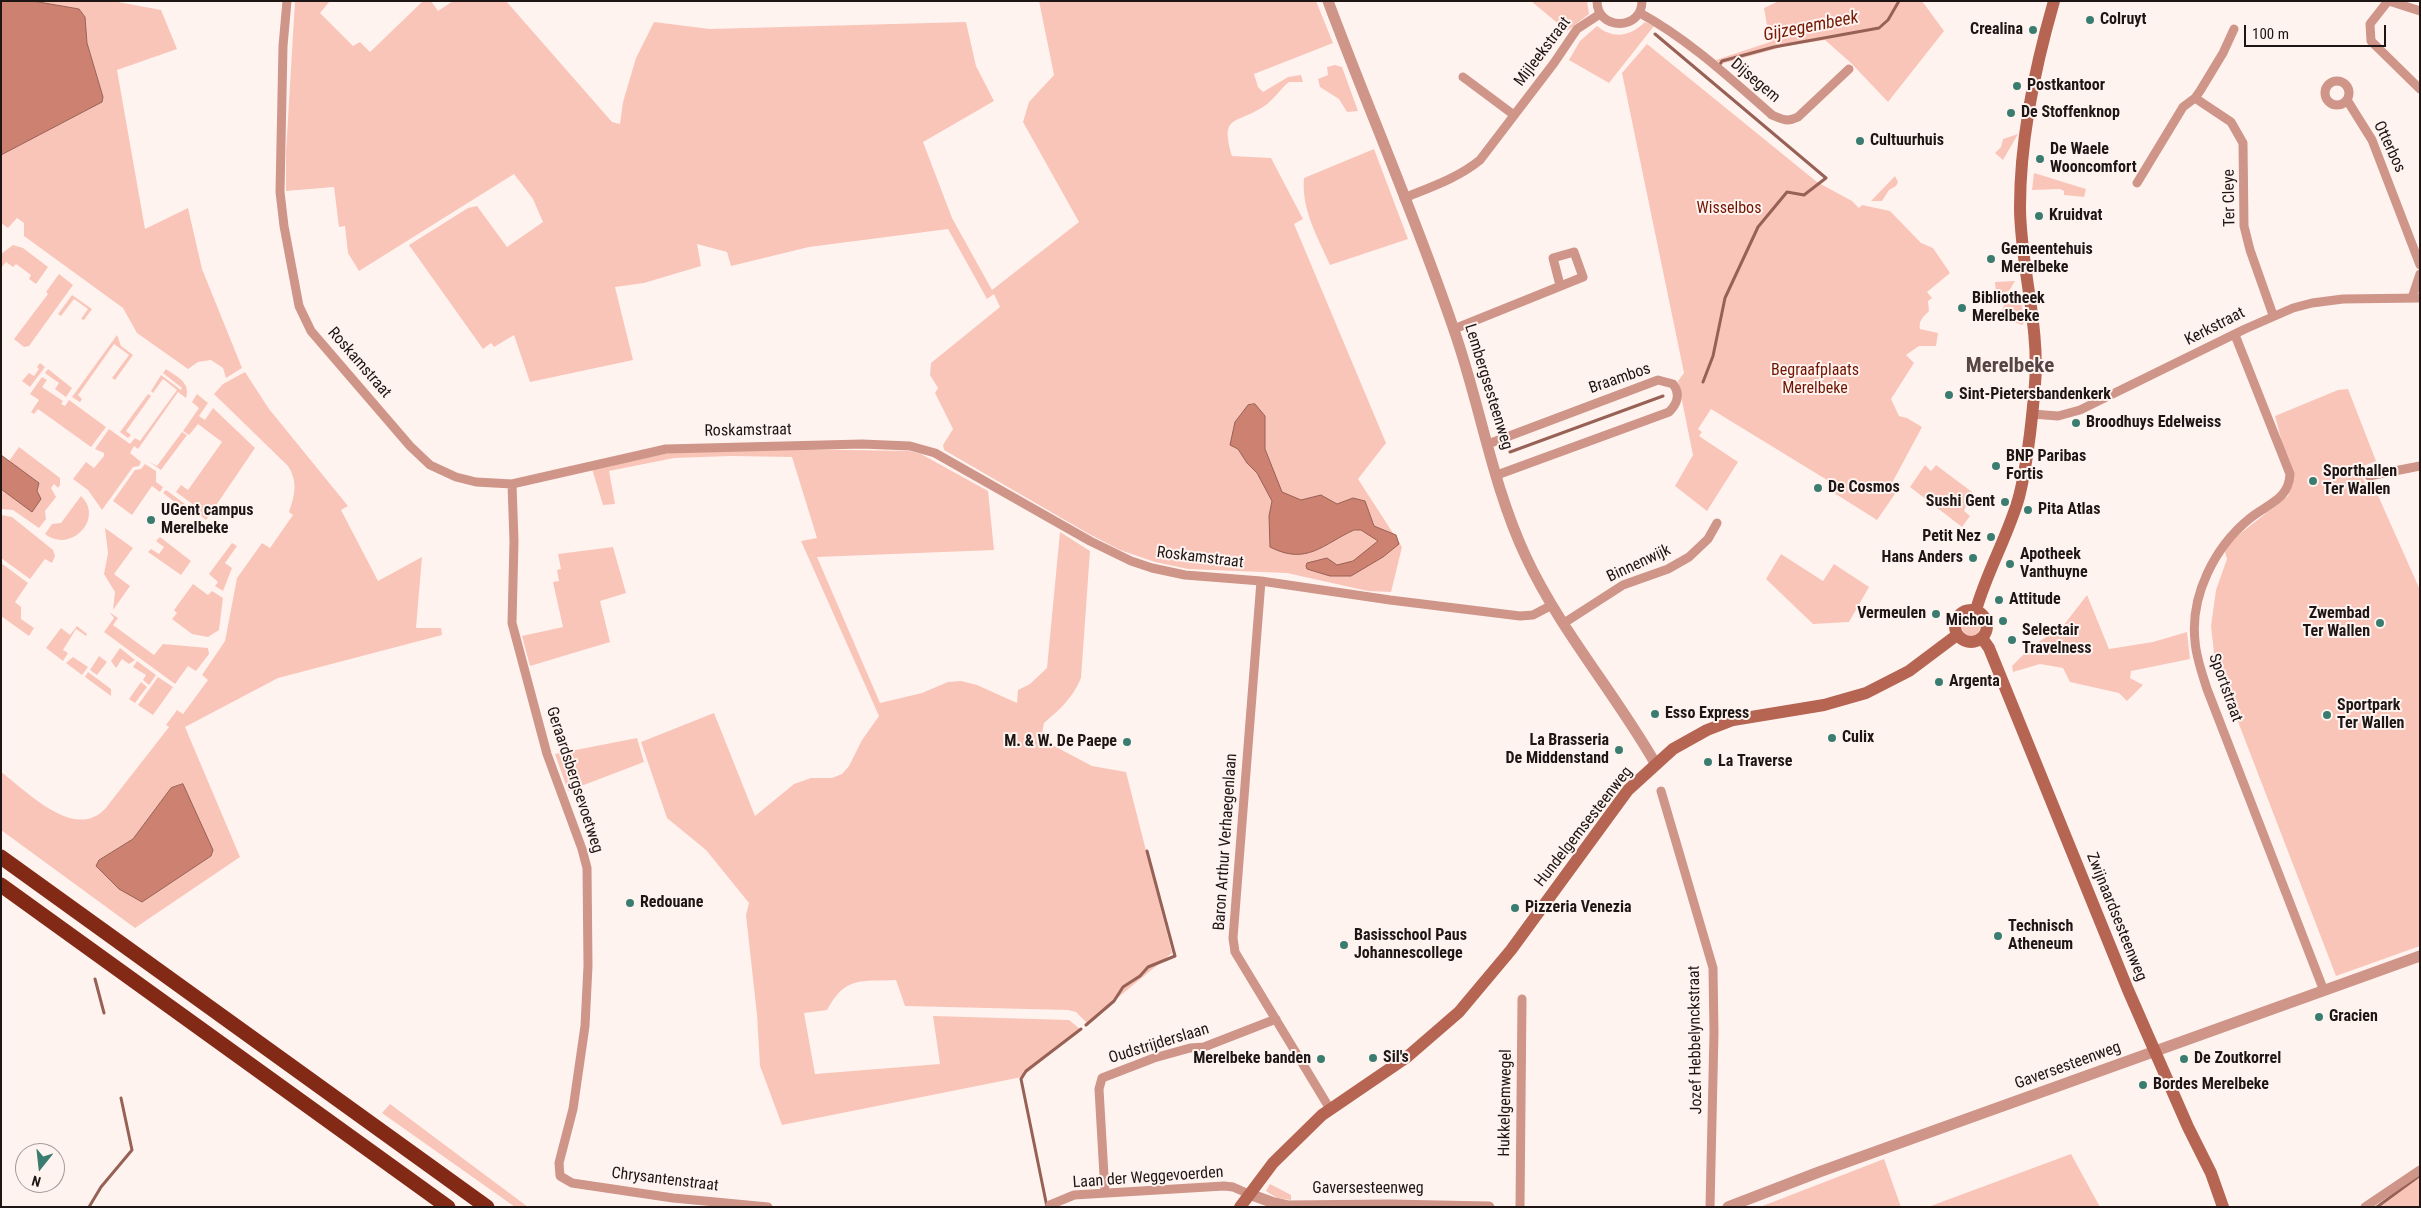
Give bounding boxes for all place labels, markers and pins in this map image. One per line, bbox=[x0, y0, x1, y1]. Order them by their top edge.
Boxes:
place label: Colruyt bbox=[2100, 10, 2146, 30]
marker: Colruyt bbox=[2084, 14, 2096, 26]
place label: Crealina bbox=[1970, 20, 2023, 40]
marker: Crealina bbox=[2027, 24, 2039, 36]
place label: Postkantoor bbox=[2027, 76, 2105, 96]
marker: Postkantoor bbox=[2011, 80, 2023, 92]
place label: De Stoffenknop bbox=[2021, 103, 2120, 123]
marker: De Stoffenknop bbox=[2005, 107, 2017, 119]
place label: Cultuurhuis bbox=[1870, 131, 1944, 151]
marker: Cultuurhuis bbox=[1854, 135, 1866, 147]
place label: De Waele Wooncomfort bbox=[2050, 140, 2137, 178]
marker: De Waele Wooncomfort bbox=[2034, 153, 2046, 165]
place label: Kruidvat bbox=[2049, 206, 2102, 226]
marker: Kruidvat bbox=[2033, 210, 2045, 222]
place label: Gemeentehuis Merelbeke bbox=[2001, 240, 2093, 278]
marker: Gemeentehuis Merelbeke bbox=[1985, 253, 1997, 265]
place label: Bibliotheek Merelbeke bbox=[1972, 289, 2045, 327]
marker: Bibliotheek Merelbeke bbox=[1956, 302, 1968, 314]
place label: Sint-Pietersbandenkerk bbox=[1959, 385, 2111, 405]
marker: Sint-Pietersbandenkerk bbox=[1943, 389, 1955, 401]
place label: Broodhuys Edelweiss bbox=[2086, 413, 2221, 433]
marker: Broodhuys Edelweiss bbox=[2070, 417, 2082, 429]
place label: BNP Paribas Fortis bbox=[2006, 447, 2086, 485]
marker: BNP Paribas Fortis bbox=[1990, 460, 2002, 472]
place label: Sporthallen Ter Wallen bbox=[2323, 462, 2397, 500]
marker: Sporthallen Ter Wallen bbox=[2307, 475, 2319, 487]
place label: De Cosmos bbox=[1828, 478, 1900, 498]
marker: De Cosmos bbox=[1812, 482, 1824, 494]
place label: Sushi Gent bbox=[1926, 492, 1995, 512]
marker: Sushi Gent bbox=[1999, 496, 2011, 508]
place label: Pita Atlas bbox=[2038, 500, 2100, 520]
place label: UGent campus Merelbeke bbox=[161, 501, 253, 539]
marker: Pita Atlas bbox=[2022, 504, 2034, 516]
marker: UGent campus Merelbeke bbox=[145, 514, 157, 526]
place label: Petit Nez bbox=[1922, 527, 1981, 547]
marker: Petit Nez bbox=[1985, 531, 1997, 543]
place label: Apotheek Vanthuyne bbox=[2020, 545, 2088, 583]
place label: Hans Anders bbox=[1882, 548, 1963, 568]
marker: Hans Anders bbox=[1967, 552, 1979, 564]
marker: Apotheek Vanthuyne bbox=[2004, 558, 2016, 570]
place label: Attitude bbox=[2009, 590, 2061, 610]
marker: Attitude bbox=[1993, 594, 2005, 606]
place label: Vermeulen bbox=[1857, 604, 1926, 624]
place label: Zwembad Ter Wallen bbox=[2303, 604, 2370, 642]
marker: Vermeulen bbox=[1930, 608, 1942, 620]
place label: Michou bbox=[1946, 611, 1993, 631]
marker: Michou bbox=[1997, 615, 2009, 627]
marker: Zwembad Ter Wallen bbox=[2374, 617, 2386, 629]
place label: Selectair Travelness bbox=[2022, 621, 2091, 659]
marker: Selectair Travelness bbox=[2006, 634, 2018, 646]
place label: Argenta bbox=[1949, 672, 2000, 692]
marker: Argenta bbox=[1933, 676, 1945, 688]
place label: Sportpark Ter Wallen bbox=[2337, 696, 2404, 734]
place label: Esso Express bbox=[1665, 704, 1749, 724]
marker: Esso Express bbox=[1649, 708, 1661, 720]
marker: Sportpark Ter Wallen bbox=[2321, 709, 2333, 721]
place label: Culix bbox=[1842, 728, 1874, 748]
place label: La Brasseria De Middenstand bbox=[1506, 731, 1609, 769]
place label: M. & W. De Paepe bbox=[1004, 732, 1117, 752]
marker: Culix bbox=[1826, 732, 1838, 744]
marker: M. & W. De Paepe bbox=[1121, 736, 1133, 748]
marker: La Brasseria De Middenstand bbox=[1613, 744, 1625, 756]
place label: La Traverse bbox=[1718, 752, 1792, 772]
marker: La Traverse bbox=[1702, 756, 1714, 768]
place label: Redouane bbox=[640, 893, 703, 913]
marker: Redouane bbox=[624, 897, 636, 909]
place label: Pizzeria Venezia bbox=[1525, 898, 1632, 918]
marker: Pizzeria Venezia bbox=[1509, 902, 1521, 914]
place label: Technisch Atheneum bbox=[2008, 917, 2073, 955]
place label: Basisschool Paus Johannescollege bbox=[1354, 926, 1467, 964]
marker: Technisch Atheneum bbox=[1992, 930, 2004, 942]
marker: Basisschool Paus Johannescollege bbox=[1338, 939, 1350, 951]
place label: Gracien bbox=[2329, 1007, 2378, 1027]
marker: Gracien bbox=[2313, 1011, 2325, 1023]
place label: Sil's bbox=[1383, 1048, 1409, 1068]
place label: Merelbeke banden bbox=[1193, 1049, 1311, 1069]
place label: De Zoutkorrel bbox=[2194, 1049, 2281, 1069]
marker: Sil's bbox=[1367, 1052, 1379, 1064]
marker: Merelbeke banden bbox=[1315, 1053, 1327, 1065]
marker: De Zoutkorrel bbox=[2178, 1053, 2190, 1065]
place label: Bordes Merelbeke bbox=[2153, 1075, 2269, 1095]
marker: Bordes Merelbeke bbox=[2137, 1079, 2149, 1091]

